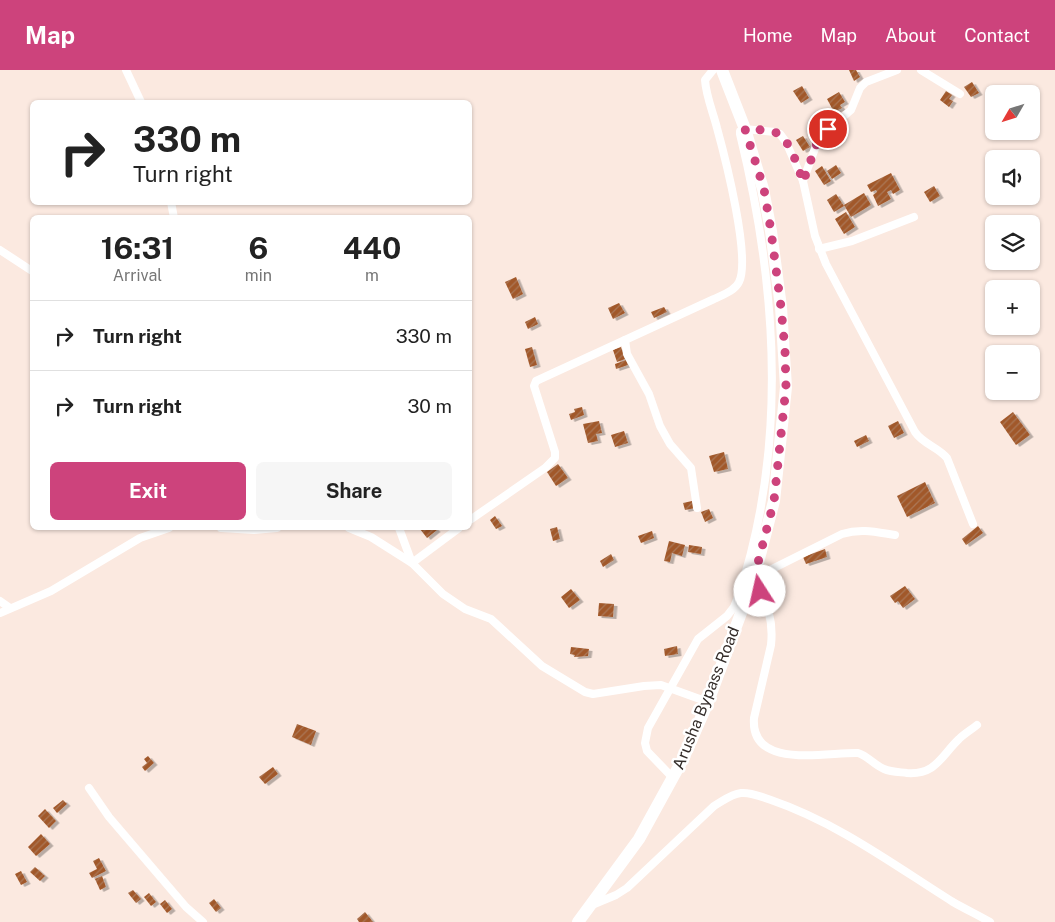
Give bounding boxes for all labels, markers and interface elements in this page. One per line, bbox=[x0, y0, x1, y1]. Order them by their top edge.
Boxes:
text: Map bbox=[25, 21, 75, 49]
text: Home bbox=[743, 25, 793, 46]
text: Map bbox=[821, 25, 857, 46]
text: About bbox=[885, 25, 936, 46]
text: Contact bbox=[964, 25, 1030, 46]
north arrow bbox=[985, 85, 1040, 140]
map controls bbox=[985, 85, 1040, 400]
pin bbox=[807, 108, 849, 150]
icon: arrive bbox=[814, 115, 842, 143]
text: 330 m bbox=[133, 119, 241, 160]
icon: right bbox=[50, 120, 115, 185]
button: sound bbox=[985, 150, 1040, 205]
text: Turn right bbox=[133, 161, 233, 187]
button: layers bbox=[985, 215, 1040, 270]
text: 16:31 bbox=[101, 230, 174, 266]
text: 6 bbox=[249, 230, 268, 266]
text: 440 bbox=[343, 230, 401, 266]
text: Arrival bbox=[113, 266, 162, 285]
text: min bbox=[245, 266, 272, 285]
text: m bbox=[365, 266, 379, 285]
button: + bbox=[985, 280, 1040, 335]
icon: right bbox=[50, 322, 78, 350]
text: Turn right bbox=[93, 325, 182, 347]
text: 330 m bbox=[396, 325, 452, 347]
button: − bbox=[985, 345, 1040, 400]
icon: right bbox=[50, 392, 78, 420]
text: Turn right bbox=[93, 395, 182, 417]
text: 30 m bbox=[407, 395, 452, 417]
button: Exit bbox=[50, 462, 246, 520]
button: Share bbox=[256, 462, 452, 520]
position arrow bbox=[733, 564, 785, 616]
street label: Arusha Bypass Road bbox=[669, 624, 743, 772]

